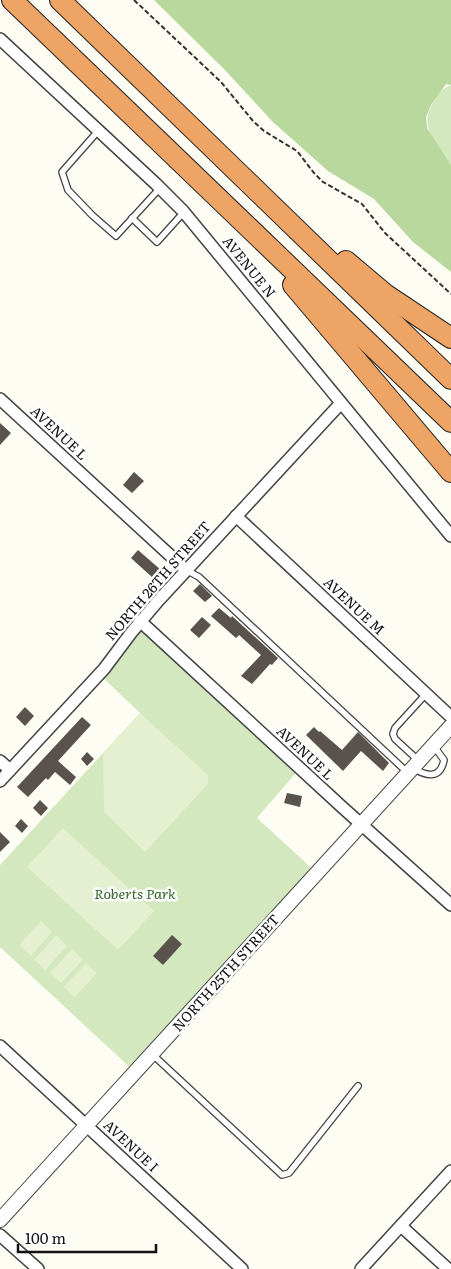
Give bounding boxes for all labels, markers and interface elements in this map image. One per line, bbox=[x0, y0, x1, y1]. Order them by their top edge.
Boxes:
street label: AVENUE N bbox=[219, 231, 281, 302]
street label: AVENUE L bbox=[27, 401, 93, 464]
street label: NORTH 26TH STREET bbox=[100, 516, 215, 644]
street label: AVENUE M bbox=[320, 572, 390, 639]
street label: AVENUE L bbox=[273, 721, 339, 784]
park label: Roberts Park bbox=[94, 883, 176, 903]
street label: NORTH 25TH STREET bbox=[167, 909, 283, 1035]
street label: AVENUE I bbox=[100, 1115, 164, 1176]
scale bar bbox=[18, 1222, 155, 1254]
text: 100 m bbox=[25, 1226, 66, 1249]

